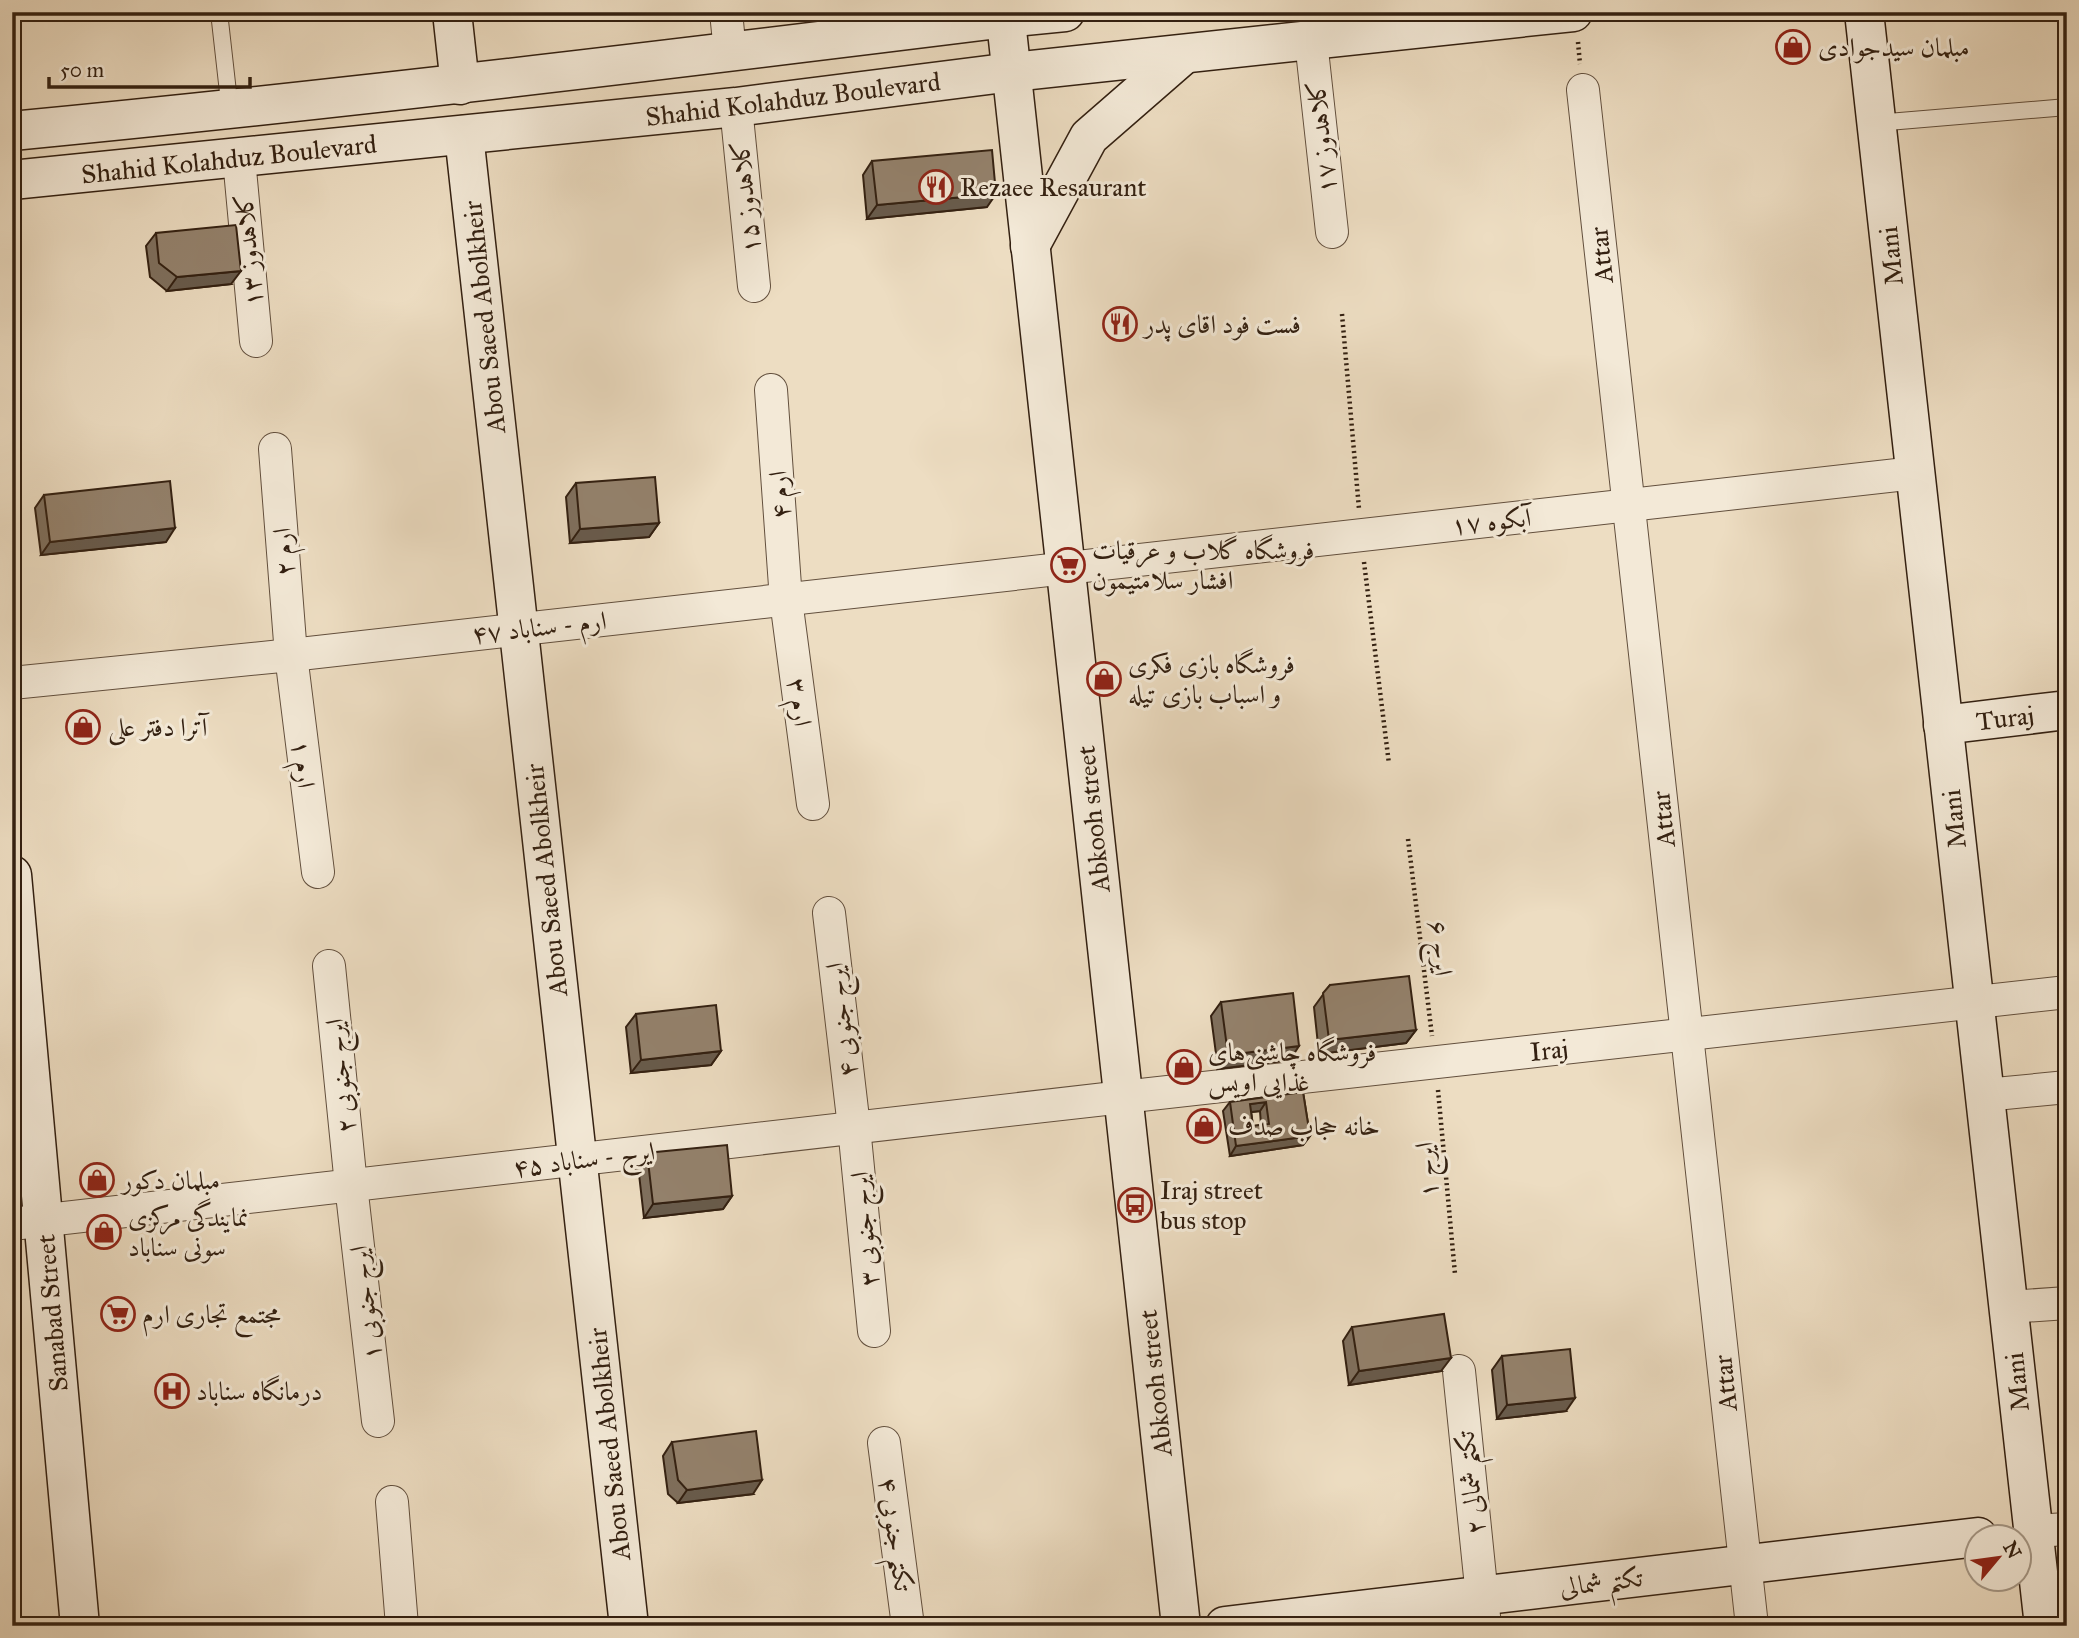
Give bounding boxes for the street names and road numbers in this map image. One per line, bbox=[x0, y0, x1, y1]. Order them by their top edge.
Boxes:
street label: Shahid Kolahduz Boulevard bbox=[644, 65, 942, 133]
street label: کلاهدوز ۱۷ bbox=[1299, 79, 1343, 195]
street label: Shahid Kolahduz Boulevard bbox=[80, 128, 378, 190]
street label: کلاهدوز ۱۵ bbox=[723, 139, 767, 255]
street label: کلاهدوز ۱۳ bbox=[227, 192, 269, 308]
street label: Abou Saeed Abolkheir bbox=[456, 199, 512, 436]
street label: Attar bbox=[1582, 225, 1620, 286]
street label: Mani bbox=[1872, 225, 1910, 287]
street label: ارم ۴ bbox=[761, 469, 804, 520]
street label: آبکوه ۱۷ bbox=[1449, 501, 1535, 542]
street label: ارم ۲ bbox=[265, 526, 308, 577]
street label: ارم - سناباد ۴۷ bbox=[470, 604, 609, 657]
street label: ارم ۳ bbox=[774, 676, 819, 729]
street label: Turaj bbox=[1974, 699, 2036, 737]
street label: ارم ۱ bbox=[278, 738, 323, 791]
street label: Abkooh street bbox=[1069, 744, 1117, 895]
street label: Abou Saeed Abolkheir bbox=[518, 762, 574, 999]
street label: Mani bbox=[1935, 788, 1973, 850]
street label: Attar bbox=[1644, 789, 1682, 850]
street label: ایرج ۶ bbox=[1414, 918, 1460, 979]
street label: ایرج جنوبی ۴ bbox=[818, 960, 872, 1079]
street label: ایرج جنوبی ۲ bbox=[318, 1016, 370, 1135]
street label: Iraj bbox=[1528, 1032, 1570, 1068]
street label: ایرج - سناباد ۴۵ bbox=[511, 1134, 658, 1192]
street label: ایرج ۱ bbox=[1408, 1140, 1452, 1199]
street label: ایرج جنوبی ۳ bbox=[843, 1170, 893, 1288]
street label: Sanabad Street bbox=[29, 1233, 75, 1393]
street label: ایرج جنوبی ۱ bbox=[342, 1243, 396, 1362]
street label: Abkooh street bbox=[1131, 1308, 1179, 1459]
street label: Abou Saeed Abolkheir bbox=[581, 1326, 637, 1563]
street label: Mani bbox=[1998, 1351, 2036, 1413]
street label: Attar bbox=[1706, 1353, 1744, 1414]
street label: تکتم شمالی ۲ bbox=[1449, 1428, 1501, 1536]
street label: تکتم جنوبی ۴ bbox=[862, 1475, 920, 1596]
street label: تکتم شمالی bbox=[1558, 1561, 1646, 1613]

